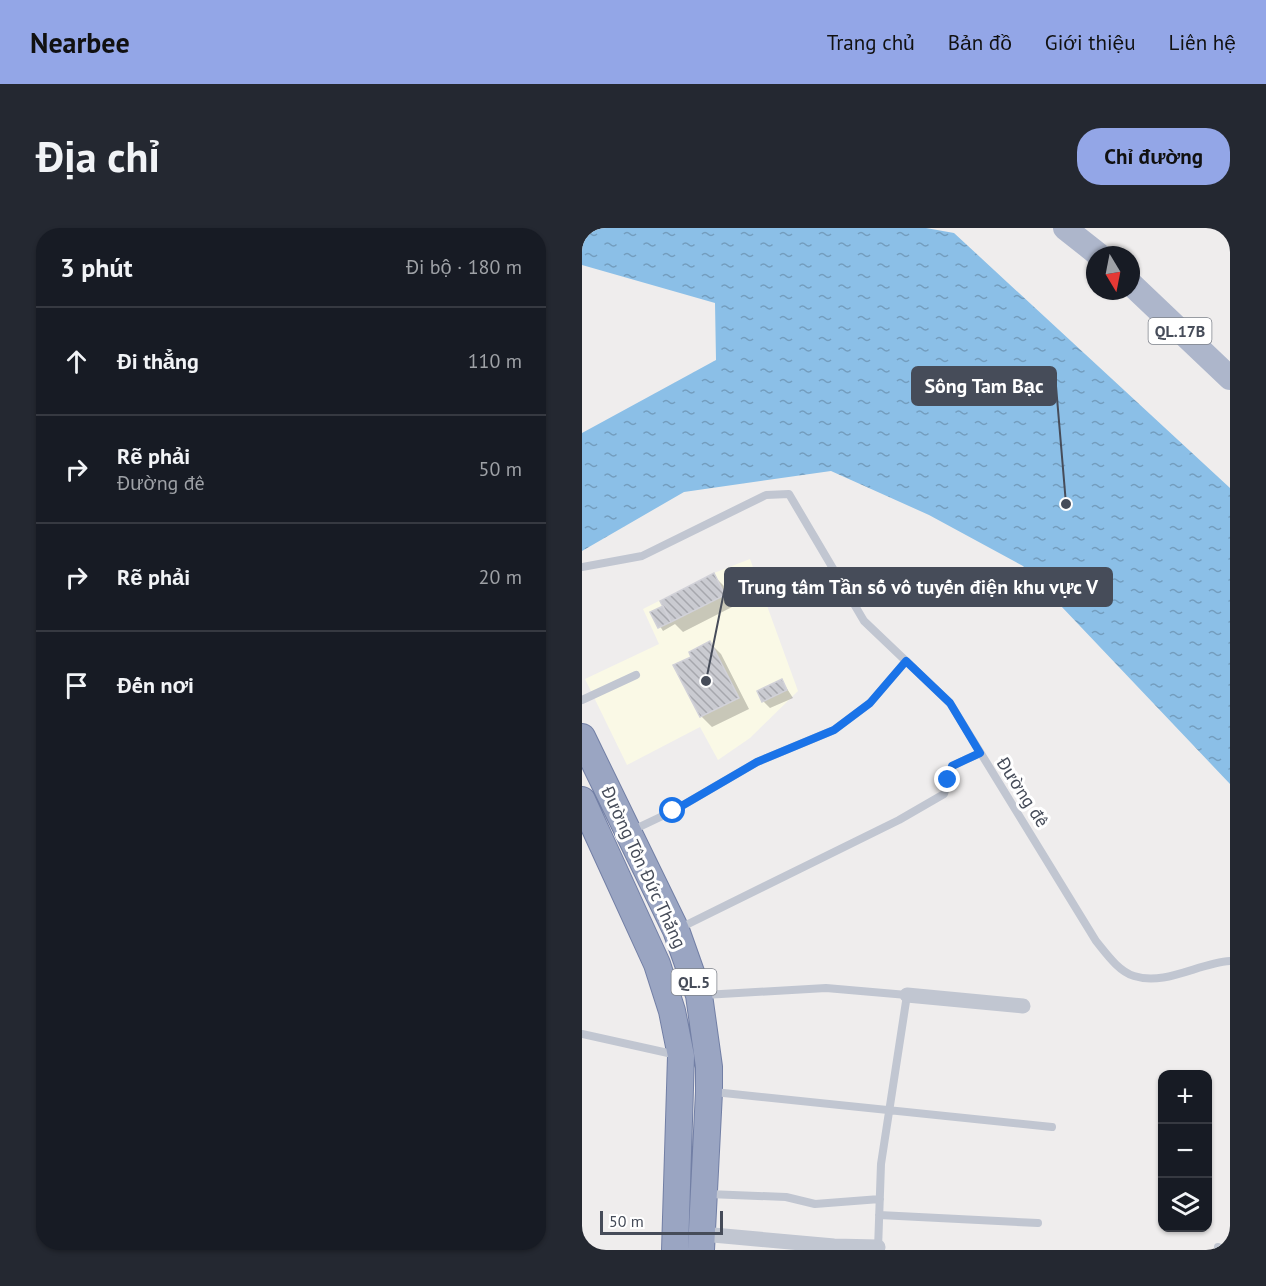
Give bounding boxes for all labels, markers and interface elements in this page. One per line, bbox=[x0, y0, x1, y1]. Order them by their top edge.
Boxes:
text: Nearbee bbox=[30, 24, 130, 61]
text: Trang chủ bbox=[827, 29, 915, 56]
text: Bản đồ bbox=[948, 29, 1012, 56]
text: Giới thiệu bbox=[1045, 29, 1136, 56]
text: Liên hệ bbox=[1169, 29, 1236, 56]
button: Chỉ đường bbox=[1077, 128, 1230, 185]
text: Địa chỉ bbox=[36, 129, 160, 184]
north arrow bbox=[1086, 246, 1140, 300]
text: 3 phút bbox=[60, 251, 133, 284]
text: Đi bộ · 180 m bbox=[406, 254, 522, 280]
road number: QL.17B bbox=[1148, 318, 1212, 344]
icon: ahead bbox=[60, 345, 93, 378]
text: Đi thẳng bbox=[117, 347, 199, 375]
text: 110 m bbox=[468, 348, 522, 374]
callout: Sông Tam Bạc bbox=[912, 367, 1056, 405]
text: Sông Tam Bạc bbox=[924, 373, 1044, 399]
text: Rẽ phải bbox=[117, 442, 190, 470]
icon: right bbox=[60, 453, 93, 486]
text: 50 m bbox=[479, 456, 522, 482]
text: Đường đê bbox=[117, 470, 205, 496]
icon: right bbox=[60, 561, 93, 594]
text: Rẽ phải bbox=[117, 563, 190, 591]
text: 20 m bbox=[479, 564, 522, 590]
callout: Trung tâm Tần số vô tuyến điện khu vực V bbox=[725, 568, 1112, 606]
text: Trung tâm Tần số vô tuyến điện khu vực V bbox=[738, 574, 1099, 600]
icon: arrive bbox=[60, 669, 93, 702]
text: Đến nơi bbox=[117, 671, 194, 699]
street label: Đường đê bbox=[991, 752, 1054, 831]
route end bbox=[934, 766, 960, 792]
street label: Đường Tôn Đức Thắng bbox=[596, 781, 692, 952]
route start bbox=[659, 797, 685, 823]
road number: QL.5 bbox=[672, 969, 716, 995]
map controls bbox=[1158, 1070, 1212, 1232]
button: + bbox=[1158, 1070, 1212, 1124]
button: − bbox=[1158, 1124, 1212, 1178]
button: layers bbox=[1158, 1178, 1212, 1232]
scale bar bbox=[600, 1208, 723, 1236]
text: 50 m bbox=[609, 1211, 644, 1231]

